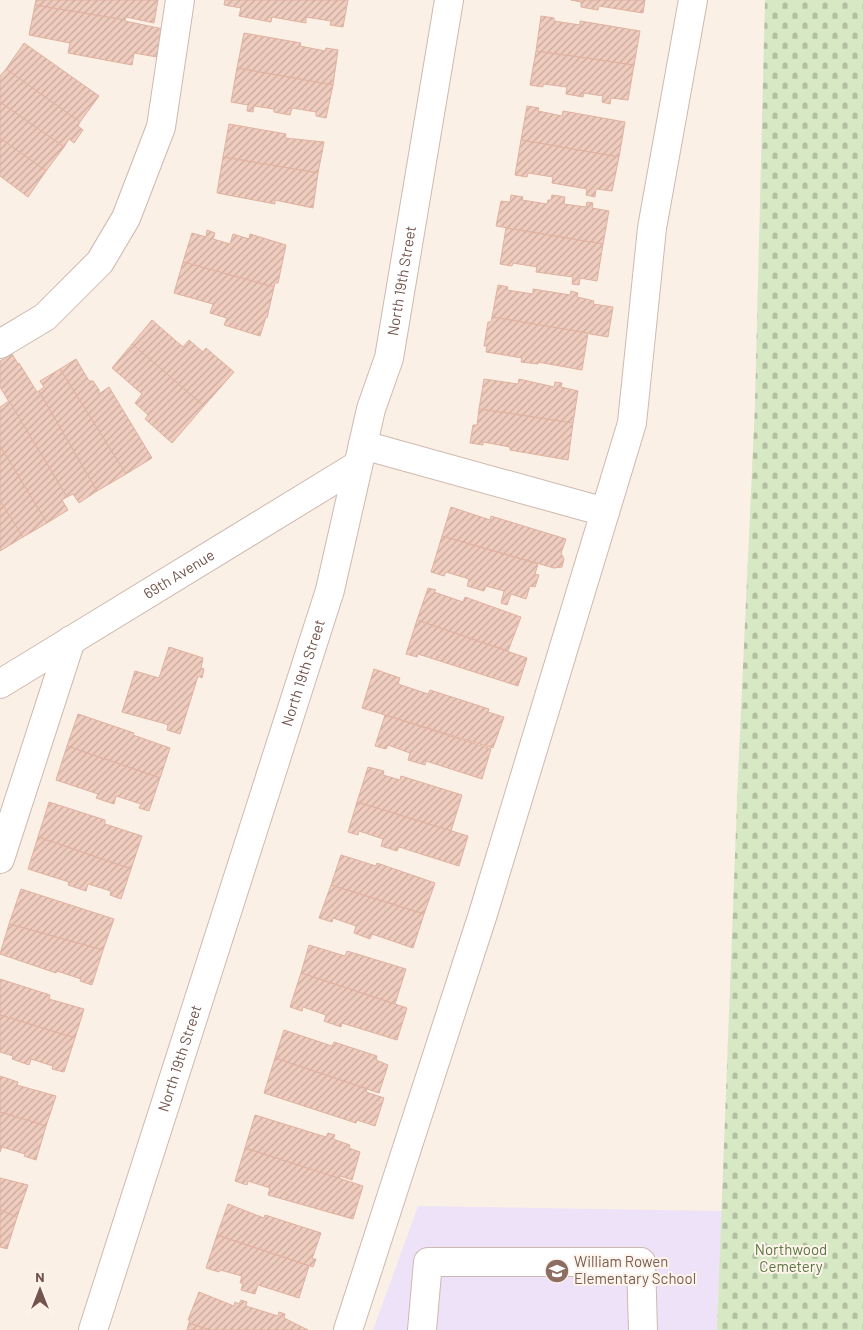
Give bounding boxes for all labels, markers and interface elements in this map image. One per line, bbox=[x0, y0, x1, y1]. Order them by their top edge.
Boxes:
street label: North 19th Street bbox=[383, 224, 419, 337]
street label: 69th Avenue bbox=[140, 545, 217, 602]
street label: North 19th Street bbox=[277, 617, 328, 728]
street label: North 19th Street bbox=[153, 1003, 205, 1114]
park label: Northwood Cemetery bbox=[755, 1240, 827, 1275]
place label: William Rowen Elementary School bbox=[574, 1252, 696, 1287]
school or university icon: William Rowen Elementary School bbox=[544, 1258, 570, 1284]
north arrow bbox=[15, 1265, 65, 1315]
text: N bbox=[35, 1268, 45, 1285]

